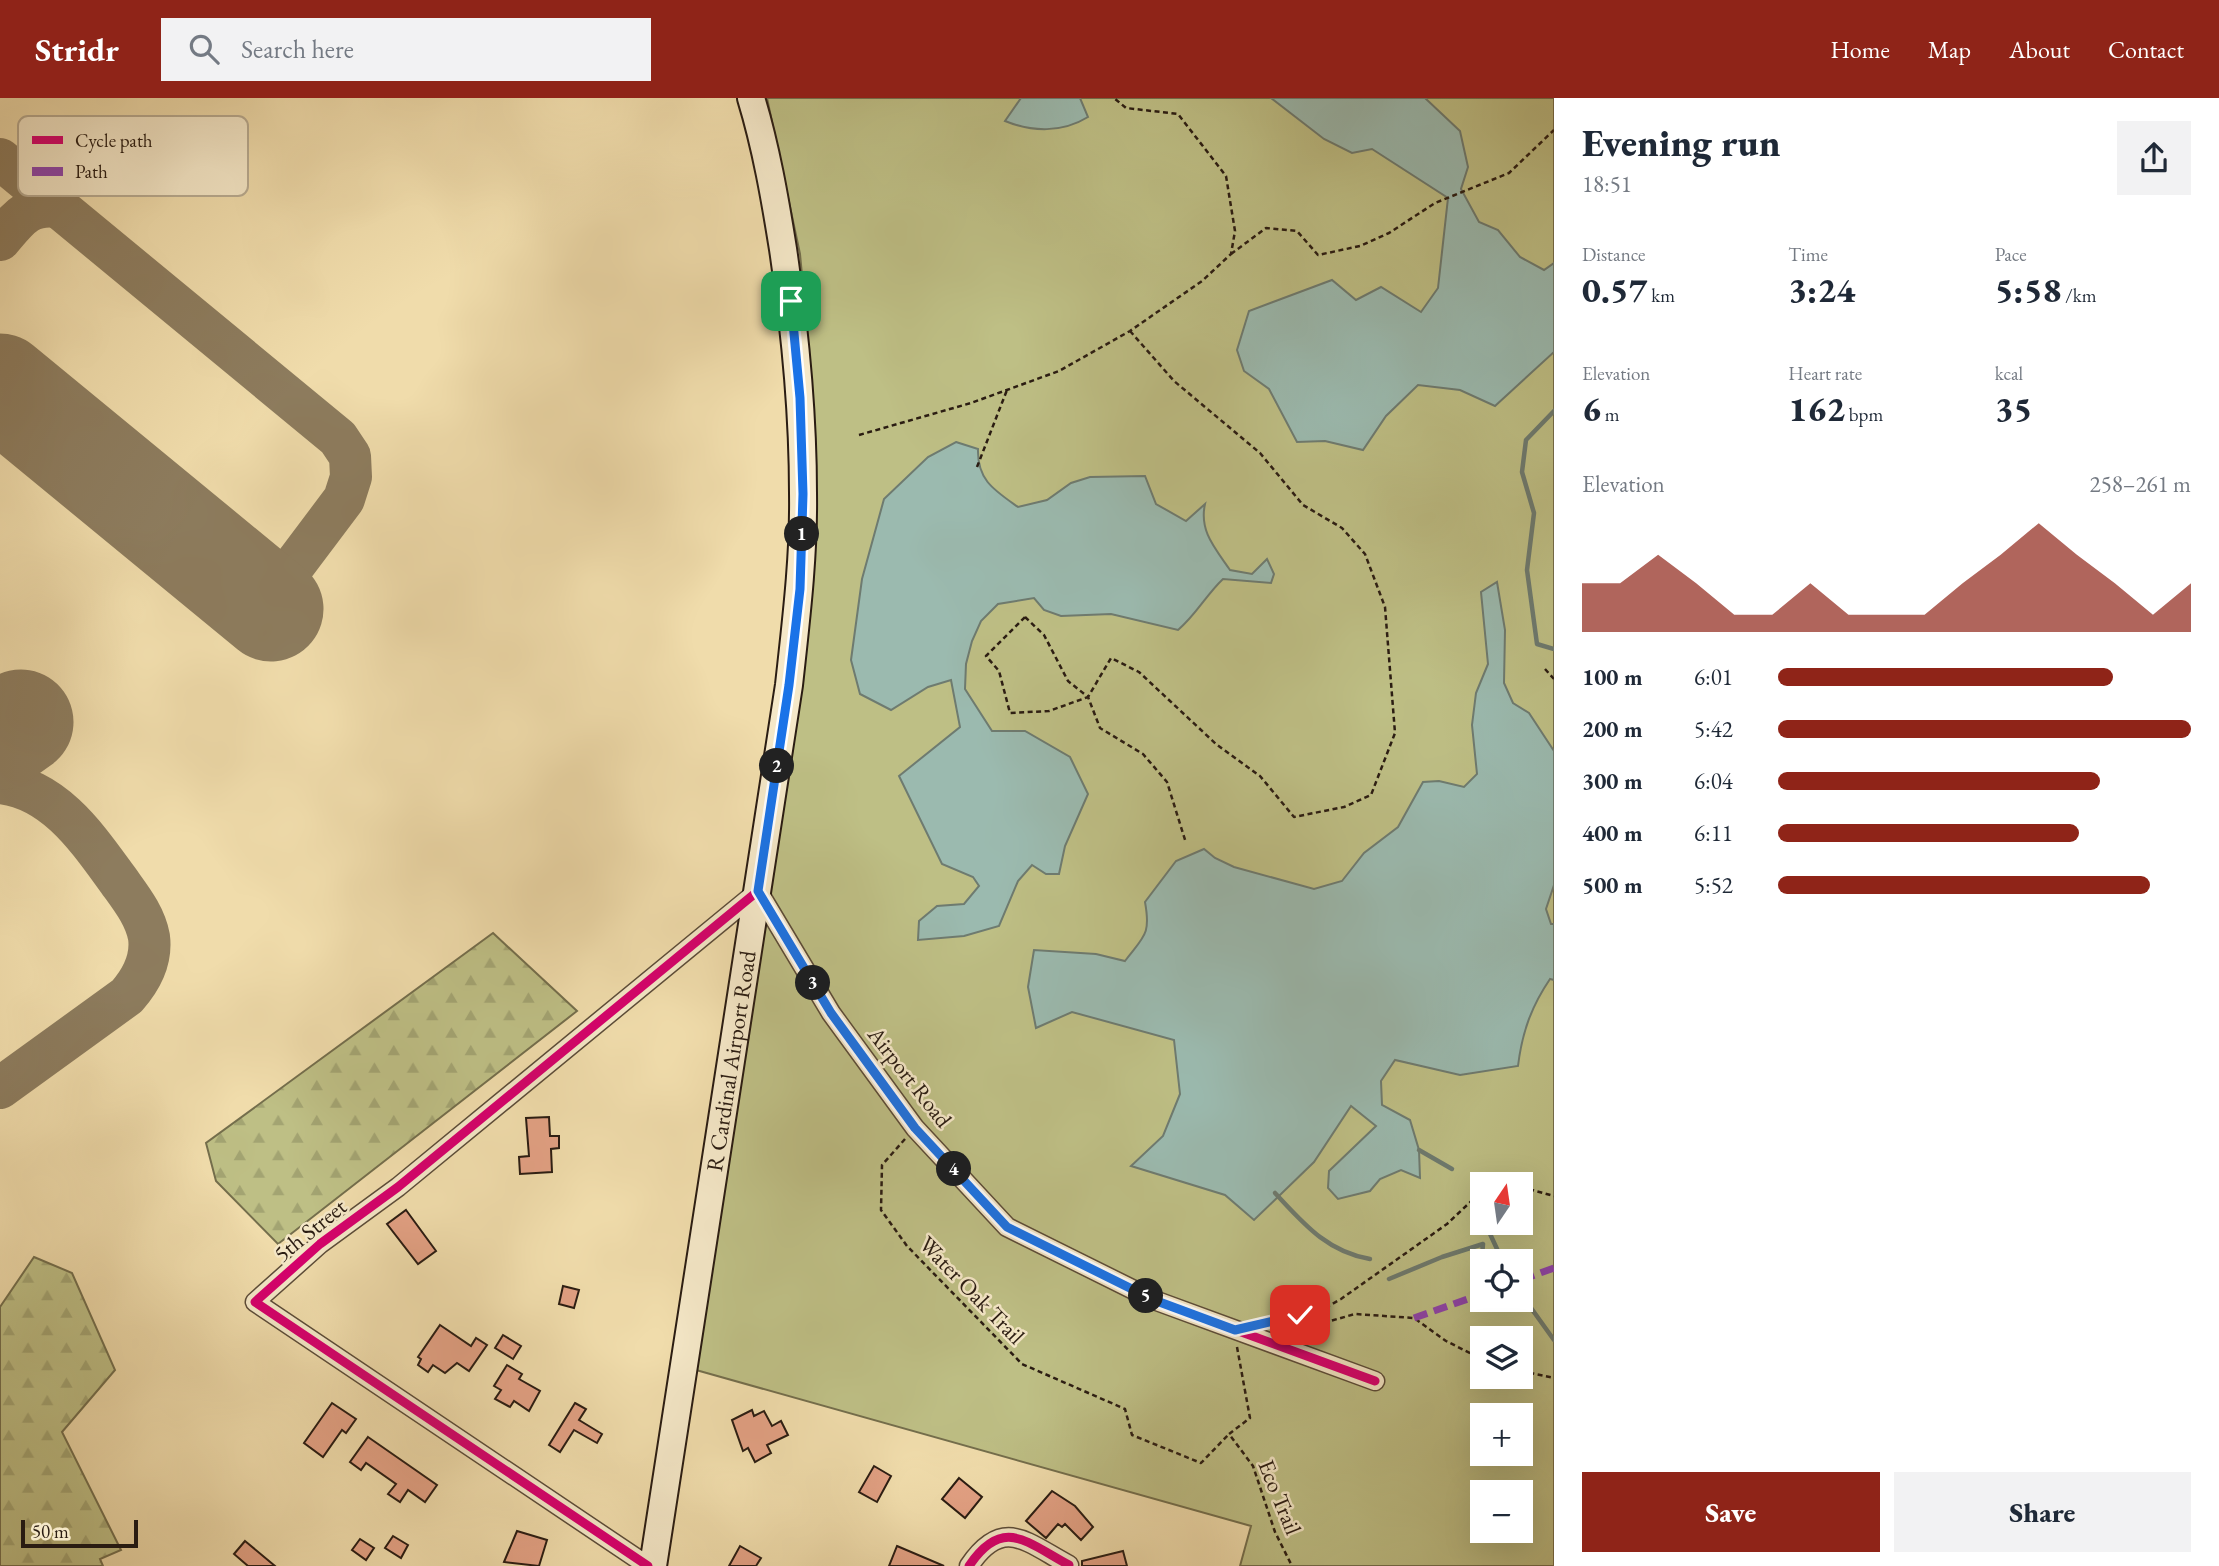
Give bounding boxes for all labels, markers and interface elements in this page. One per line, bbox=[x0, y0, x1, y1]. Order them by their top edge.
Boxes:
search box bbox=[161, 18, 651, 81]
text: Stridr bbox=[35, 28, 119, 71]
icon: search bbox=[185, 30, 223, 68]
text: Search here bbox=[241, 32, 354, 66]
text: Home bbox=[1830, 34, 1890, 65]
text: Map bbox=[1928, 34, 1971, 65]
text: About bbox=[2009, 34, 2070, 65]
text: Contact bbox=[2108, 34, 2184, 65]
legend bbox=[18, 116, 248, 196]
text: Evening run bbox=[1582, 118, 1780, 167]
button: share bbox=[2117, 121, 2191, 195]
text: Cycle path bbox=[75, 128, 153, 153]
text: Path bbox=[75, 159, 108, 184]
text: 18:51 bbox=[1582, 169, 1632, 199]
text: Distance bbox=[1582, 242, 1645, 267]
text: Time bbox=[1788, 242, 1828, 267]
text: Pace bbox=[1995, 242, 2027, 267]
text: 0.57 bbox=[1582, 267, 1648, 312]
text: 3:24 bbox=[1788, 267, 1855, 312]
text: 5:58 bbox=[1995, 267, 2061, 312]
pin bbox=[761, 271, 821, 331]
icon: arrive bbox=[772, 282, 810, 320]
text: km bbox=[1648, 283, 1675, 308]
text: /km bbox=[2061, 283, 2097, 308]
text: Elevation bbox=[1582, 361, 1650, 386]
text: Heart rate bbox=[1788, 361, 1862, 386]
text: kcal bbox=[1995, 361, 2023, 386]
text: 6 bbox=[1582, 386, 1601, 431]
text: 162 bbox=[1788, 386, 1845, 431]
text: 35 bbox=[1995, 386, 2032, 431]
text: m bbox=[1601, 402, 1620, 427]
text: bpm bbox=[1845, 402, 1883, 427]
text: Elevation bbox=[1582, 469, 1665, 499]
text: 258–261 m bbox=[2090, 469, 2191, 499]
pin: 1 bbox=[784, 516, 820, 551]
text: 1 bbox=[796, 521, 807, 546]
text: 100 m bbox=[1582, 662, 1643, 692]
text: 6:01 bbox=[1694, 662, 1733, 692]
text: 200 m bbox=[1582, 714, 1643, 744]
text: 5:42 bbox=[1694, 714, 1733, 744]
pin: 2 bbox=[760, 748, 794, 784]
text: 2 bbox=[771, 753, 782, 778]
text: 300 m bbox=[1582, 766, 1643, 796]
text: 6:04 bbox=[1694, 766, 1733, 796]
text: 400 m bbox=[1582, 818, 1643, 848]
text: 6:11 bbox=[1694, 818, 1733, 848]
text: 500 m bbox=[1582, 870, 1643, 900]
text: 5:52 bbox=[1694, 870, 1733, 900]
street label: R Cardinal Airport Road bbox=[699, 948, 763, 1174]
pin: 3 bbox=[796, 966, 830, 1001]
text: 3 bbox=[807, 970, 818, 995]
street label: Airport Road bbox=[861, 1020, 959, 1134]
pin: 4 bbox=[936, 1152, 972, 1186]
text: 4 bbox=[948, 1156, 959, 1181]
north arrow bbox=[1470, 1172, 1533, 1236]
map controls bbox=[1470, 1172, 1533, 1543]
street label: 5th Street bbox=[267, 1191, 353, 1268]
street label: Water Oak Trail bbox=[913, 1229, 1032, 1351]
button: locate bbox=[1470, 1249, 1533, 1312]
pin: 5 bbox=[1128, 1278, 1164, 1314]
text: 5 bbox=[1140, 1283, 1151, 1308]
pin bbox=[1270, 1285, 1330, 1345]
icon: check bbox=[1281, 1296, 1319, 1334]
button: layers bbox=[1470, 1326, 1533, 1389]
button: + bbox=[1470, 1403, 1533, 1466]
street label: Eco Trail bbox=[1251, 1455, 1309, 1539]
button: Save bbox=[1582, 1472, 1880, 1552]
button: Share bbox=[1894, 1472, 2191, 1552]
button: − bbox=[1470, 1480, 1533, 1543]
scale bar bbox=[21, 1517, 138, 1549]
text: 50 m bbox=[32, 1519, 69, 1544]

